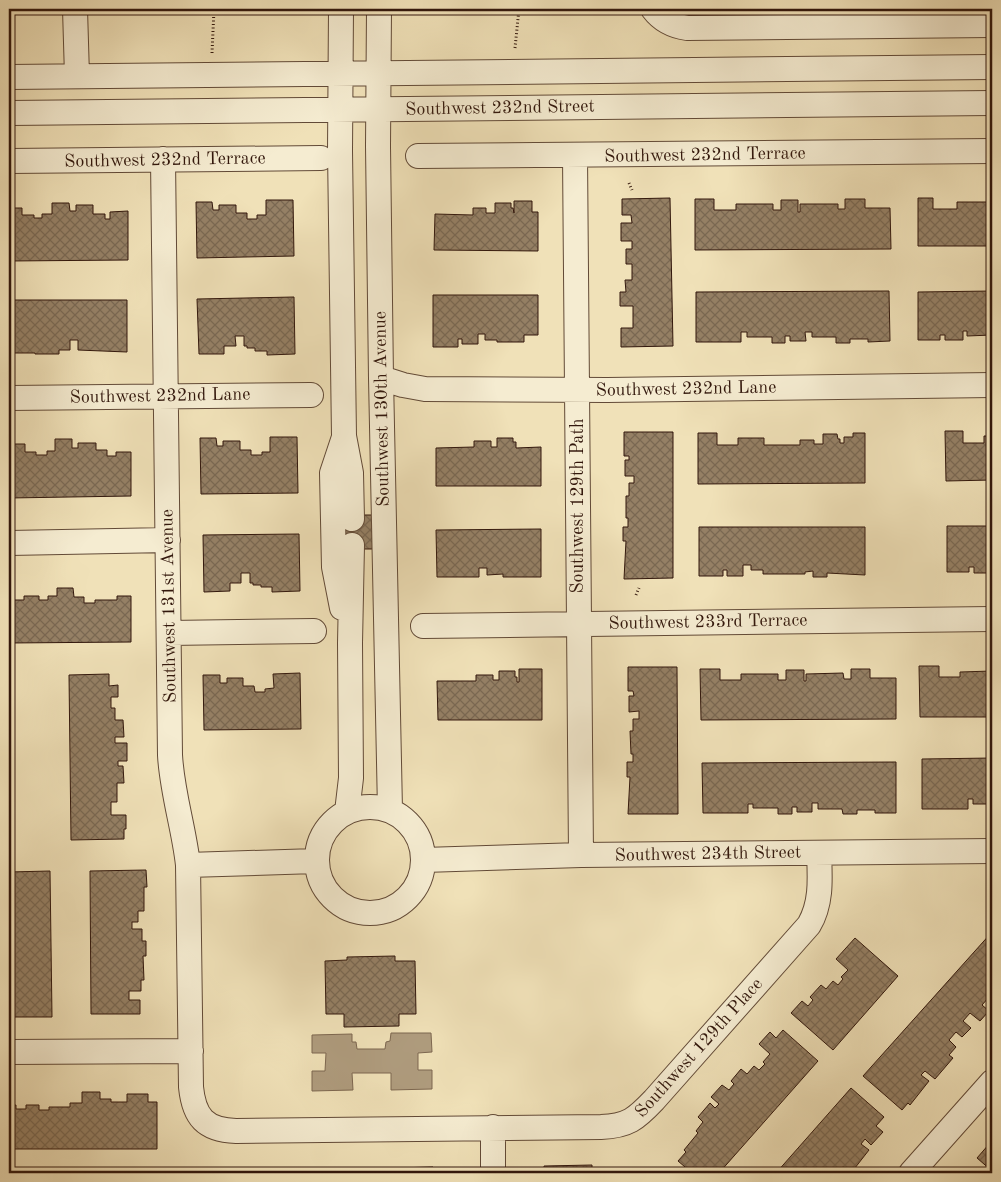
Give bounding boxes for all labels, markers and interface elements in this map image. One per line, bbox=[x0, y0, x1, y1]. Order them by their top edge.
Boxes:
street label: Southwest 232nd Street bbox=[405, 97, 595, 119]
street label: Southwest 232nd Terrace bbox=[604, 144, 806, 166]
street label: Southwest 232nd Terrace bbox=[64, 149, 266, 171]
street label: Southwest 130th Avenue bbox=[371, 311, 393, 507]
street label: Southwest 232nd Lane bbox=[595, 378, 777, 400]
street label: Southwest 232nd Lane bbox=[69, 385, 251, 407]
street label: Southwest 129th Path bbox=[569, 418, 587, 594]
street label: Southwest 131st Avenue bbox=[158, 509, 180, 703]
street label: Southwest 233rd Terrace bbox=[608, 611, 808, 633]
street label: Southwest 234th Street bbox=[615, 843, 801, 865]
street label: Southwest 129th Place bbox=[632, 975, 766, 1121]

